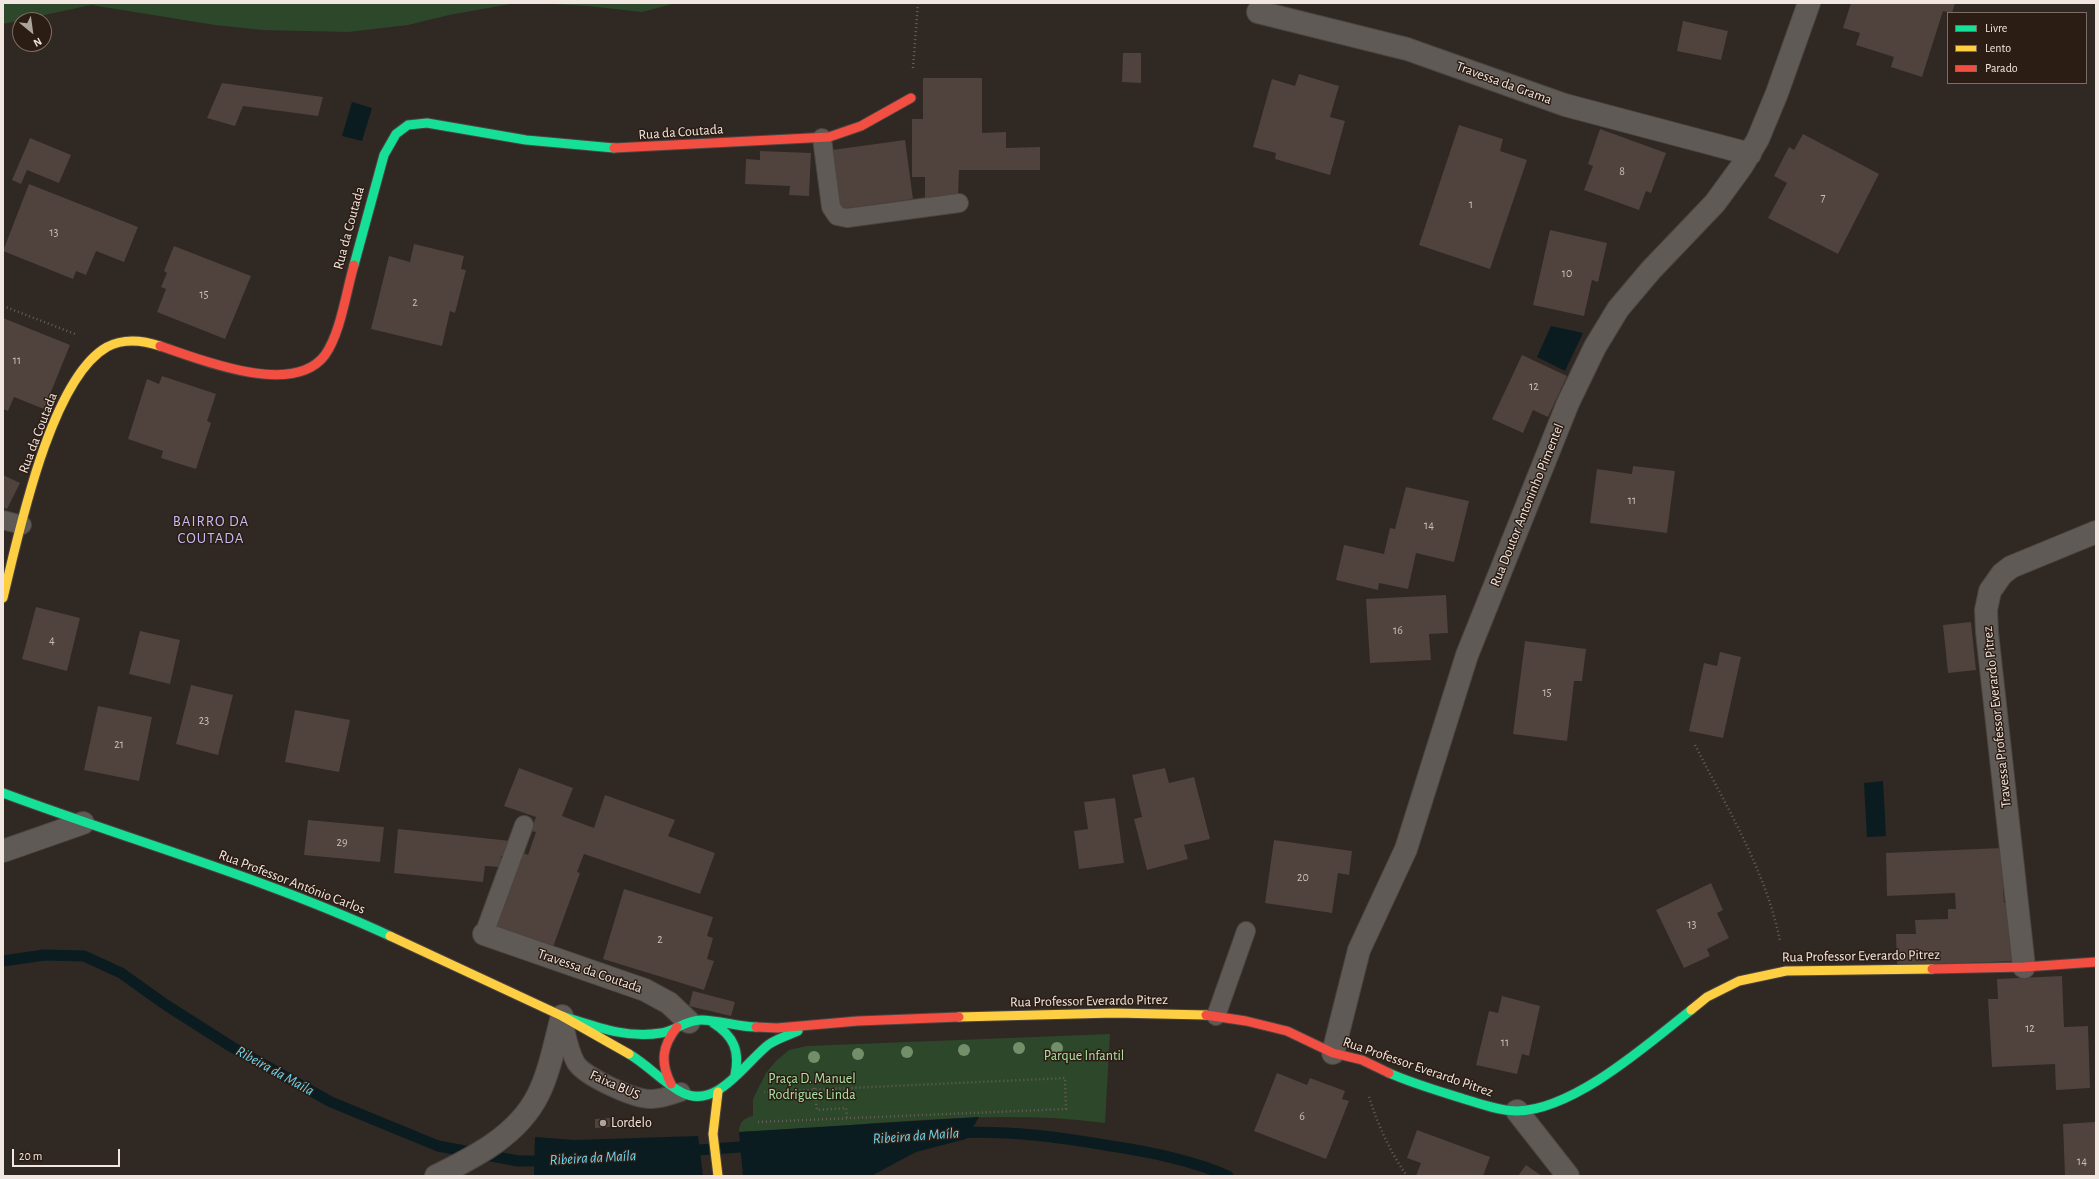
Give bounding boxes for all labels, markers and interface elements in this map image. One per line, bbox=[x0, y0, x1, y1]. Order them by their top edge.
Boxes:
north arrow bbox=[12, 12, 52, 52]
legend bbox=[1947, 12, 2087, 84]
text: Livre bbox=[1985, 22, 2007, 34]
text: N bbox=[32, 35, 44, 49]
text: Lento bbox=[1985, 42, 2011, 54]
street label: Travessa da Grama bbox=[1454, 58, 1554, 108]
text: Parado bbox=[1985, 62, 2018, 74]
street label: Rua da Coutada bbox=[638, 121, 724, 143]
house number: 8 bbox=[1619, 164, 1625, 178]
street label: Rua da Coutada bbox=[330, 185, 368, 271]
house number: 7 bbox=[1820, 190, 1826, 204]
house number: 1 bbox=[1469, 197, 1473, 211]
house number: 13 bbox=[49, 225, 59, 239]
house number: 10 bbox=[1562, 266, 1572, 280]
house number: 15 bbox=[199, 287, 209, 301]
house number: 2 bbox=[412, 295, 418, 309]
house number: 11 bbox=[13, 353, 21, 367]
house number: 12 bbox=[1529, 379, 1539, 393]
street label: Rua da Coutada bbox=[15, 390, 61, 476]
street label: Rua Doutor Antoninho Pimentel bbox=[1487, 421, 1567, 589]
house number: 11 bbox=[1628, 493, 1636, 507]
district label: BAIRRO DA COUTADA bbox=[173, 512, 249, 547]
house number: 14 bbox=[1424, 518, 1434, 532]
house number: 16 bbox=[1393, 623, 1403, 637]
street label: Travessa Professor Everardo Pitrez bbox=[1979, 625, 2015, 809]
house number: 4 bbox=[49, 633, 55, 647]
house number: 15 bbox=[1542, 685, 1552, 699]
house number: 23 bbox=[199, 713, 209, 727]
house number: 21 bbox=[114, 737, 124, 751]
house number: 29 bbox=[336, 835, 348, 849]
street label: Rua Professor António Carlos bbox=[216, 846, 368, 918]
house number: 20 bbox=[1297, 870, 1309, 884]
house number: 13 bbox=[1687, 917, 1697, 931]
house number: 2 bbox=[657, 932, 663, 946]
street label: Travessa da Coutada bbox=[535, 945, 645, 997]
street label: Rua Professor Everardo Pitrez bbox=[1782, 946, 1940, 966]
street label: Rua Professor Everardo Pitrez bbox=[1010, 991, 1168, 1011]
house number: 12 bbox=[2025, 1021, 2035, 1035]
street label: Rua Professor Everardo Pitrez bbox=[1341, 1033, 1495, 1101]
house number: 11 bbox=[1501, 1035, 1509, 1049]
water label: Ribeira da Maíla bbox=[233, 1042, 317, 1100]
park label: Parque Infantil bbox=[1044, 1048, 1124, 1064]
street label: Faixa BUS bbox=[587, 1067, 643, 1103]
park label: Praça D. Manuel Rodrigues Linda bbox=[768, 1071, 856, 1104]
house number: 6 bbox=[1299, 1109, 1305, 1123]
place label: Lordelo bbox=[611, 1115, 652, 1131]
marker: Lordelo bbox=[598, 1118, 608, 1128]
water label: Ribeira da Maíla bbox=[872, 1124, 960, 1148]
scale bar bbox=[14, 1141, 122, 1167]
water label: Ribeira da Maíla bbox=[549, 1147, 637, 1169]
text: 20 m bbox=[19, 1150, 42, 1162]
house number: 14 bbox=[2077, 1154, 2087, 1168]

